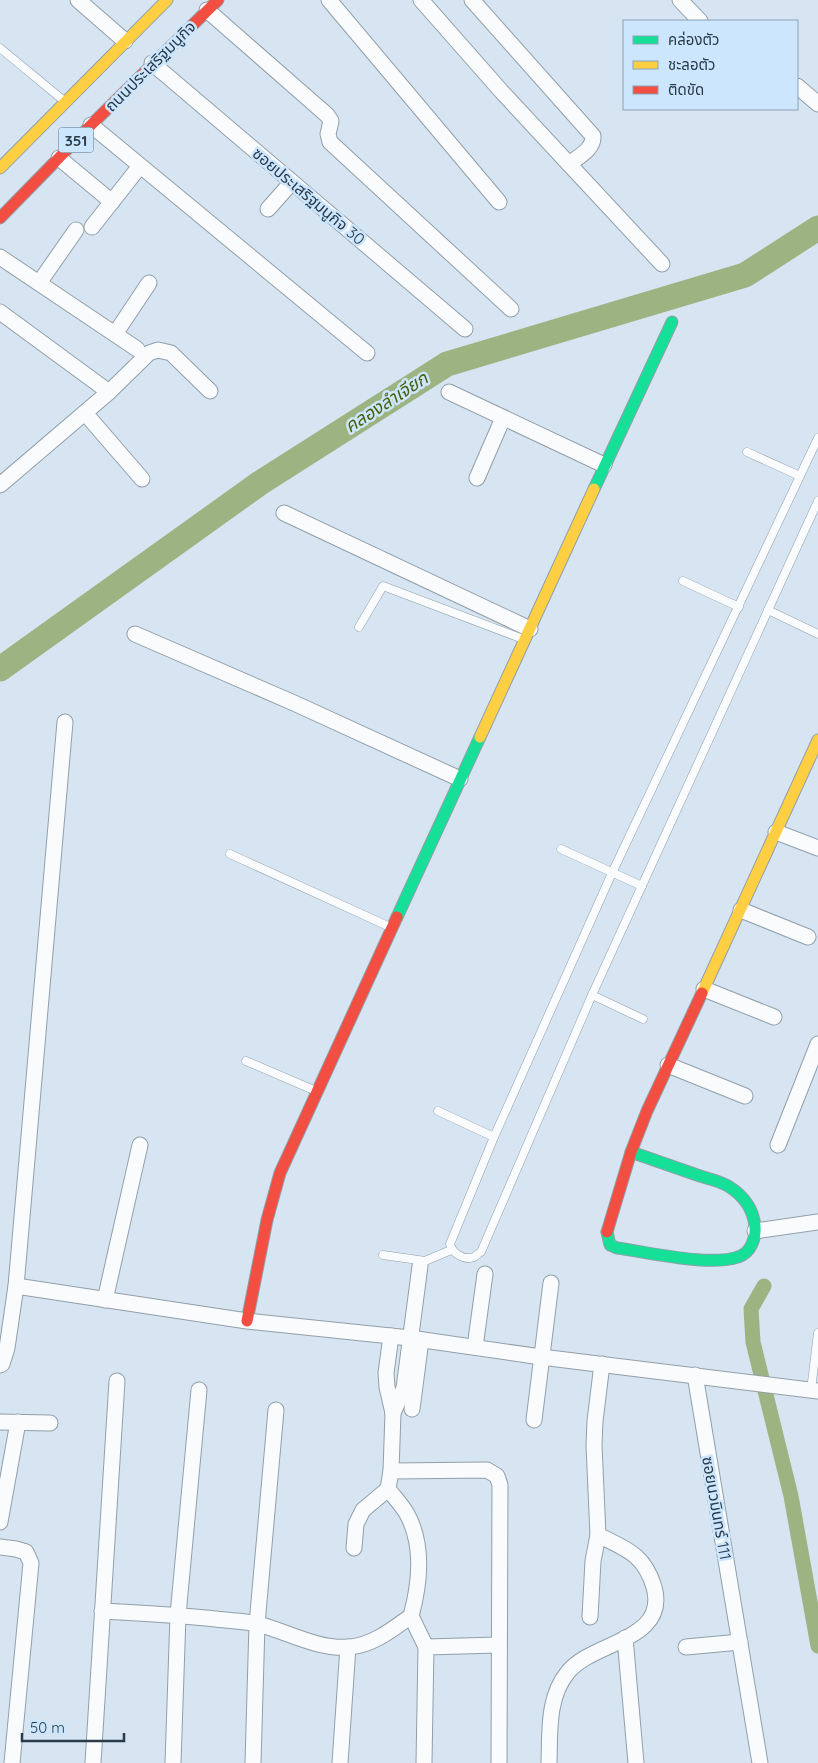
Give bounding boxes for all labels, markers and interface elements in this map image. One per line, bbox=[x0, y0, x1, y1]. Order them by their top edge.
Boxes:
street label: ถนนประเสริฐมนูกิจ bbox=[100, 16, 200, 116]
legend bbox=[623, 20, 798, 110]
text: คล่องตัว bbox=[668, 30, 719, 49]
text: ชะลอตัว bbox=[668, 55, 715, 74]
text: ติดขัด bbox=[668, 80, 704, 99]
road number: 351 bbox=[58, 128, 94, 152]
street label: ซอยประเสริฐมนูกิจ 30 bbox=[249, 143, 369, 249]
water label: คลองลำเจียก bbox=[340, 366, 433, 437]
street label: ซอยนวมินทร์ 111 bbox=[698, 1455, 736, 1561]
scale bar bbox=[22, 1710, 125, 1742]
text: 50 m bbox=[30, 1718, 65, 1737]

